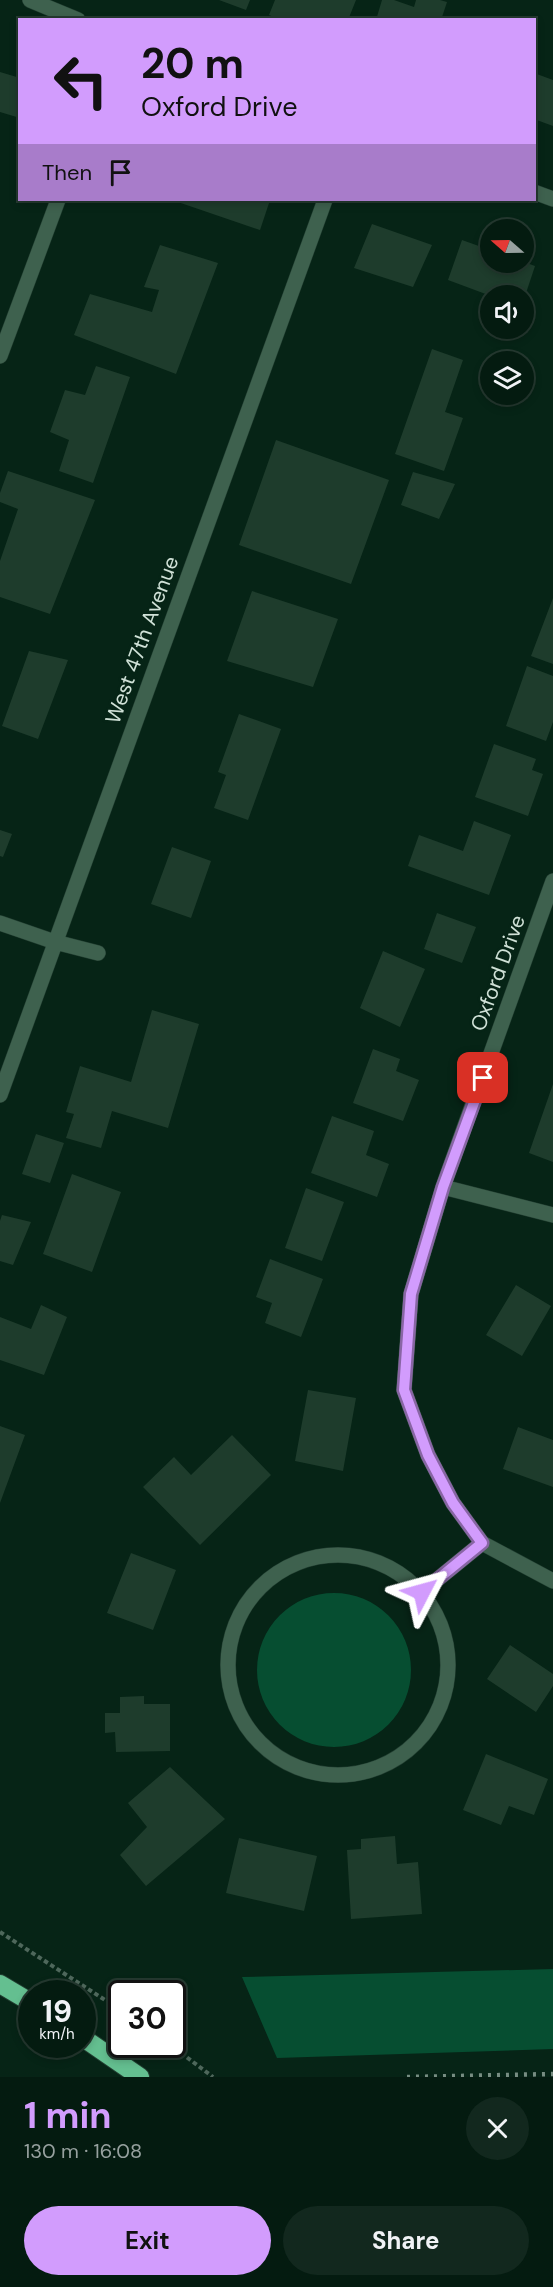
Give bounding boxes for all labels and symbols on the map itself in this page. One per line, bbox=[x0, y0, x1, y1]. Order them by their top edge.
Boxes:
north arrow bbox=[480, 219, 534, 273]
street label: West 47th Avenue bbox=[99, 552, 185, 728]
street label: Oxford Drive bbox=[464, 911, 532, 1035]
pin bbox=[457, 1052, 508, 1103]
position arrow bbox=[390, 1560, 454, 1624]
speed limit sign: 30 bbox=[108, 1980, 186, 2058]

